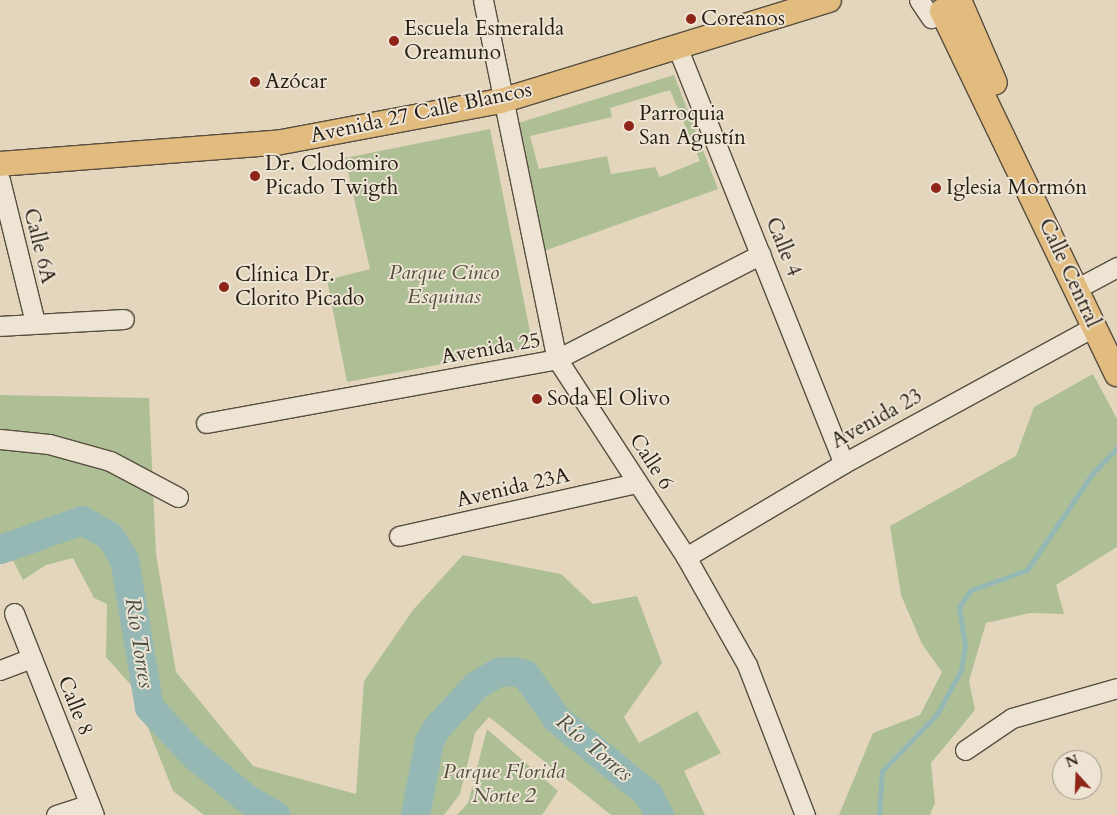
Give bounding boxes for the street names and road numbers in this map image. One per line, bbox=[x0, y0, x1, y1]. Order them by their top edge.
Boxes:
street label: Avenida 27 Calle Blancos bbox=[308, 77, 534, 149]
street label: Calle 6A bbox=[17, 206, 61, 286]
street label: Calle 4 bbox=[760, 214, 806, 280]
street label: Calle Central bbox=[1033, 215, 1105, 331]
street label: Avenida 25 bbox=[439, 328, 543, 370]
street label: Avenida 23 bbox=[827, 384, 927, 454]
street label: Calle 6 bbox=[624, 429, 678, 495]
street label: Avenida 23A bbox=[454, 463, 572, 513]
street label: Calle 8 bbox=[52, 673, 98, 739]

